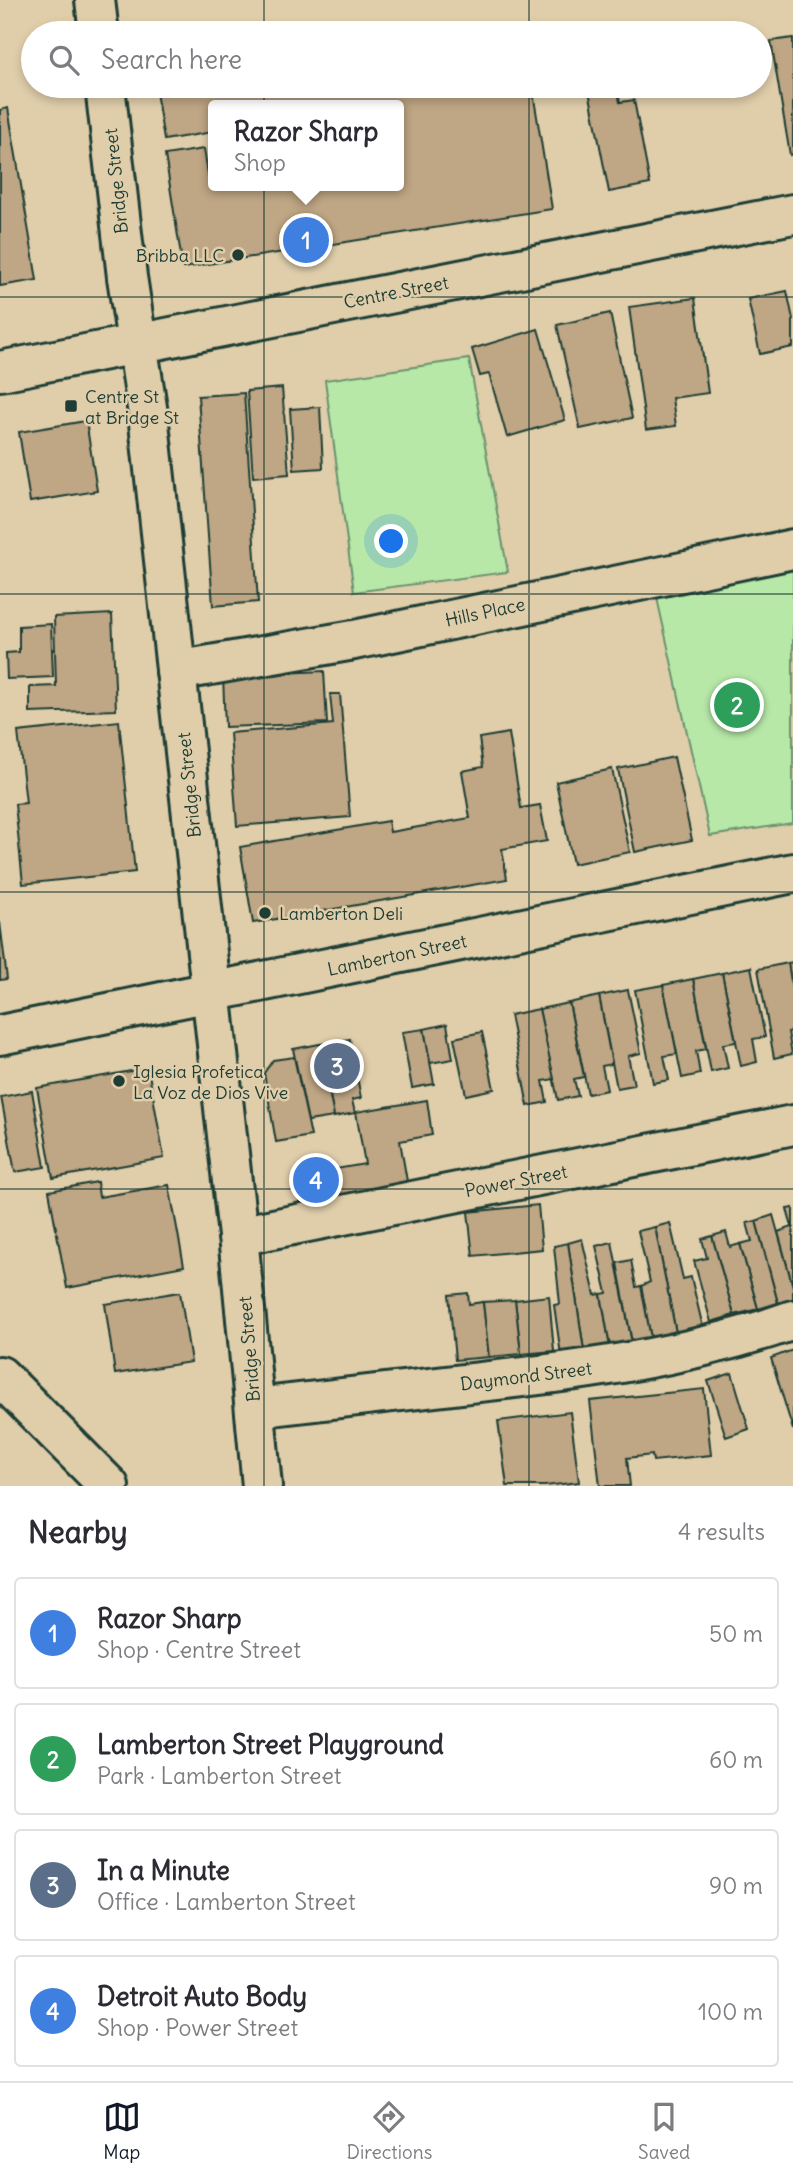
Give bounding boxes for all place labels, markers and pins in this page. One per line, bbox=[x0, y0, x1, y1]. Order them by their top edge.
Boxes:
pin: 1 bbox=[283, 214, 329, 266]
place label: Bribba LLC bbox=[136, 244, 224, 267]
marker: Bribba LLC bbox=[230, 247, 246, 263]
place label: Centre St at Bridge St bbox=[85, 385, 179, 429]
marker: Centre St at Bridge St bbox=[63, 398, 79, 414]
pin: 2 bbox=[714, 679, 760, 731]
place label: Lamberton Deli bbox=[279, 902, 403, 925]
marker: Lamberton Deli bbox=[257, 905, 273, 921]
pin: 3 bbox=[314, 1040, 360, 1092]
place label: Iglesia Profetica La Voz de Dios Vive bbox=[133, 1060, 288, 1104]
marker: Iglesia Profetica La Voz de Dios Vive bbox=[111, 1073, 127, 1089]
pin: 4 bbox=[293, 1154, 339, 1206]

